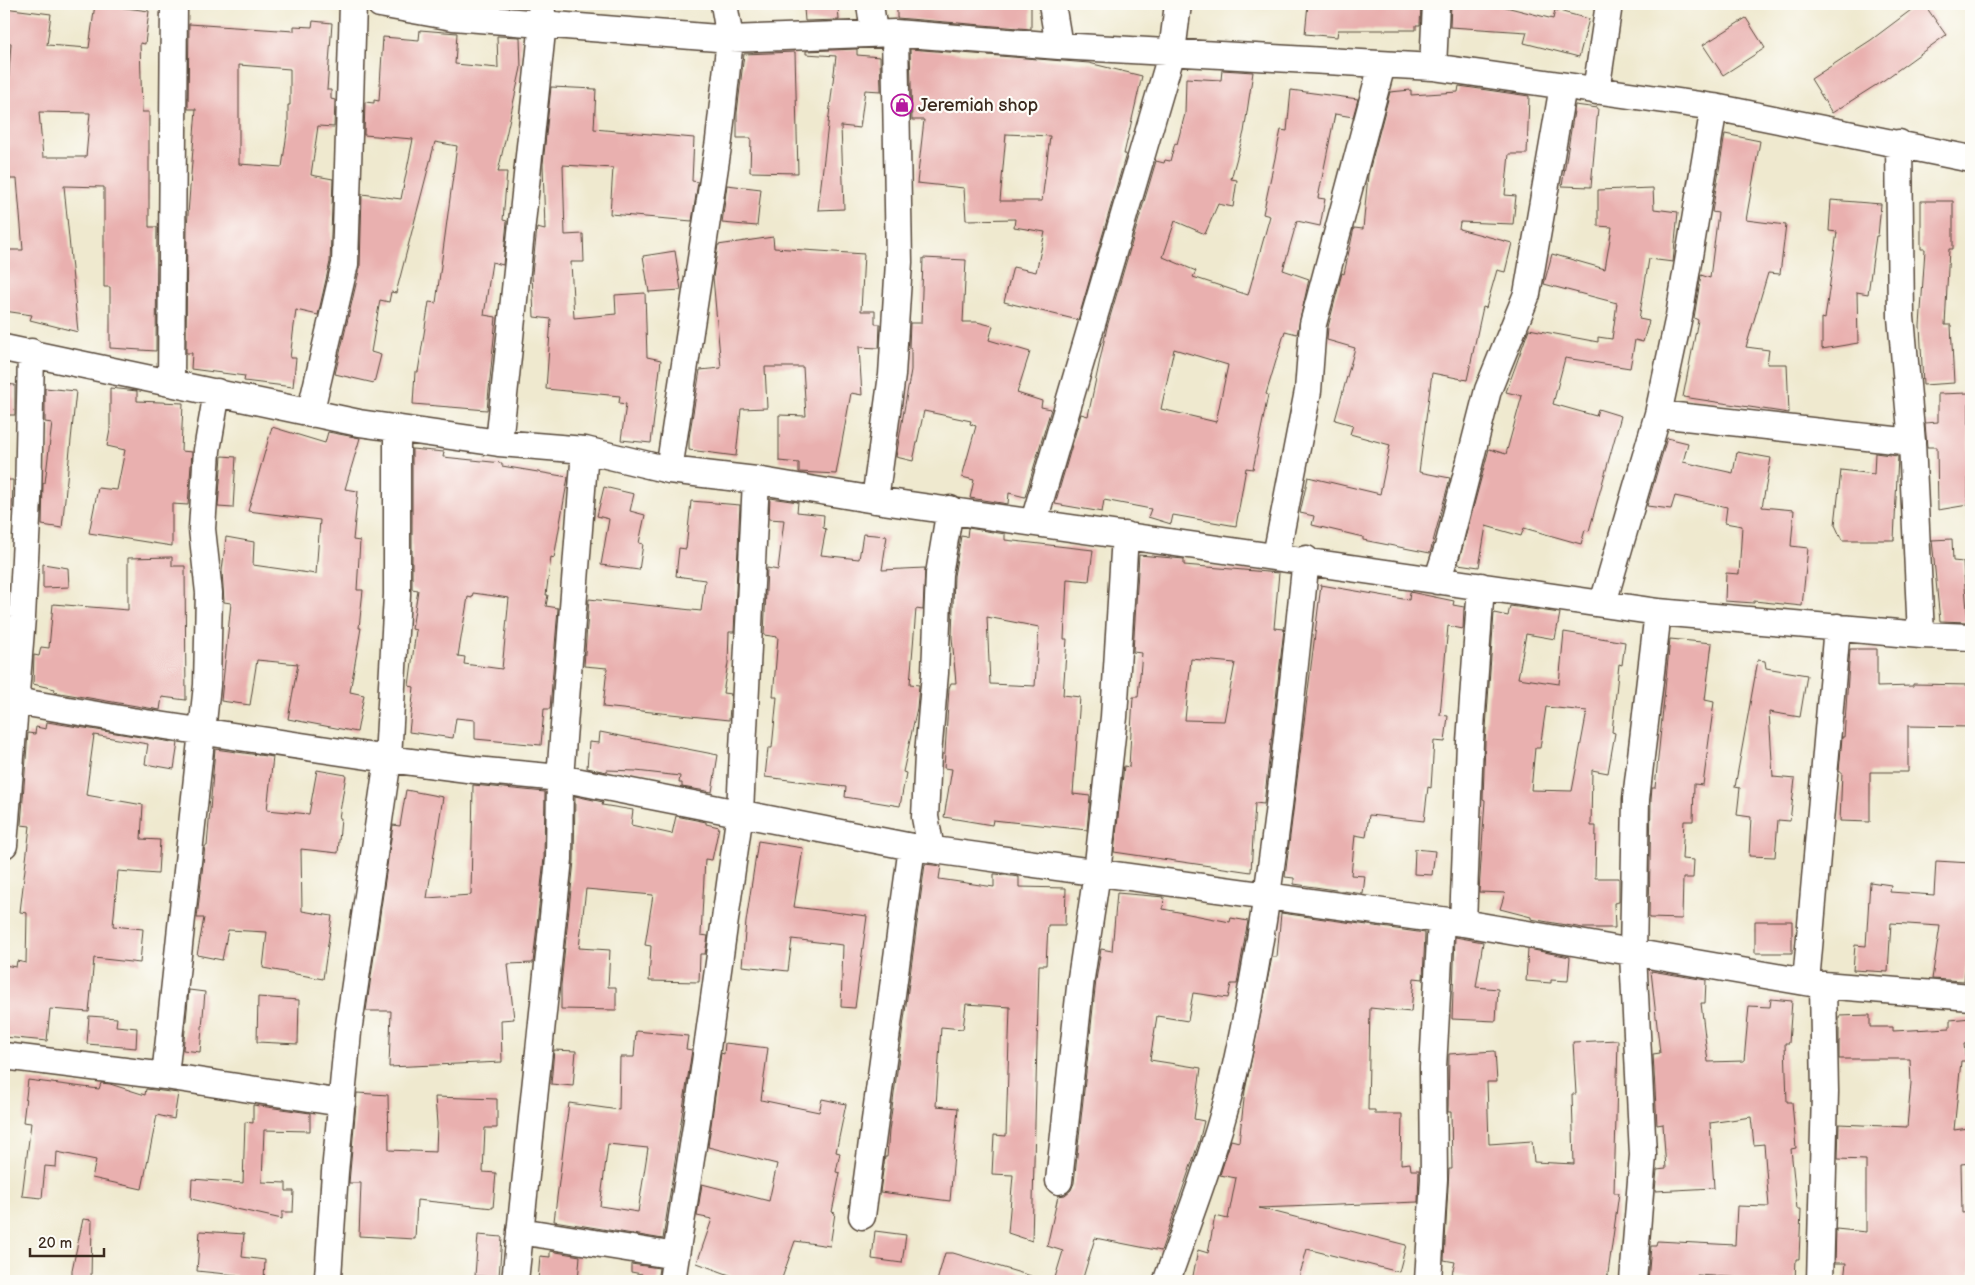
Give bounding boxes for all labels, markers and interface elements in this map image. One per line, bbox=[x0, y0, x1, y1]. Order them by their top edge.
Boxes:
shop icon: Jeremiah shop bbox=[890, 93, 914, 117]
place label: Jeremiah shop bbox=[918, 95, 1038, 116]
scale bar bbox=[30, 1225, 104, 1257]
text: 20 m bbox=[38, 1234, 72, 1253]

